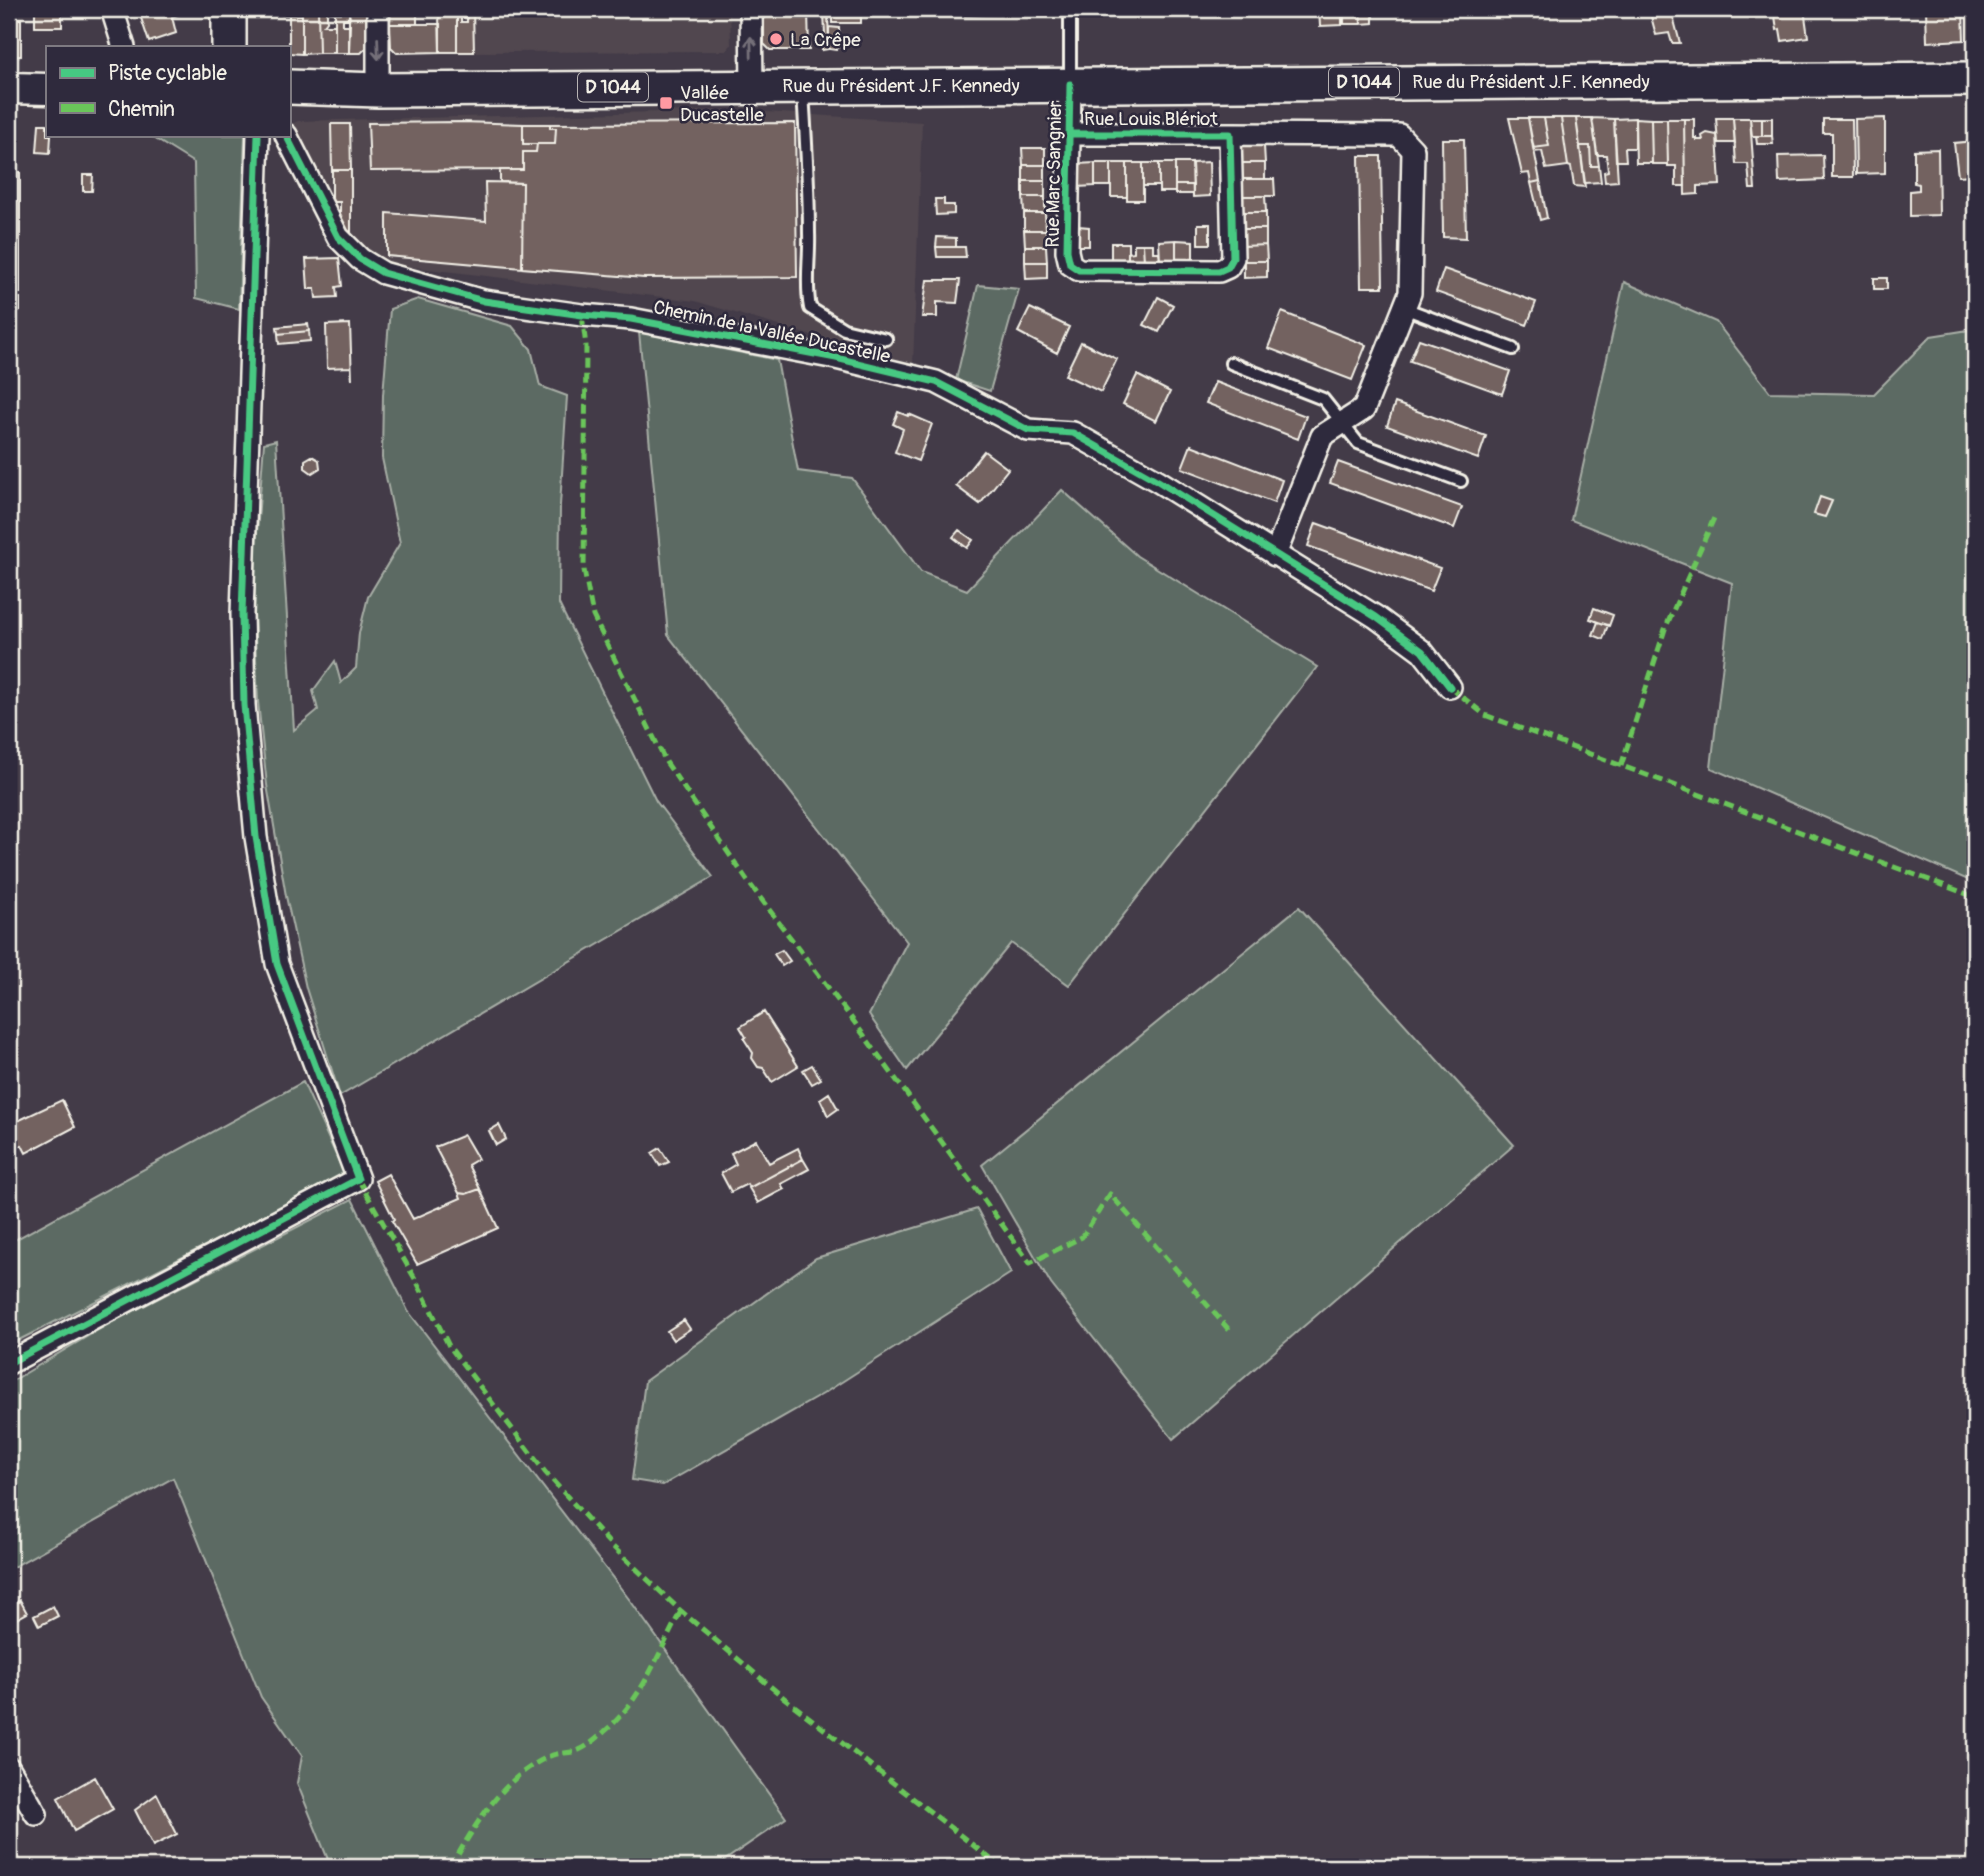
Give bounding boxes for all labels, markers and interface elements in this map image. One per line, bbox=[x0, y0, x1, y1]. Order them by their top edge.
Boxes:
place label: La Crêpe bbox=[790, 28, 861, 52]
marker: La Crêpe bbox=[768, 31, 784, 47]
one-way arrow bbox=[744, 36, 758, 59]
one-way arrow bbox=[372, 38, 385, 61]
legend bbox=[46, 46, 290, 136]
text: Piste cyclable bbox=[108, 60, 227, 87]
road number: D 1044 bbox=[1329, 68, 1399, 96]
street label: Rue du Président J.F. Kennedy bbox=[1412, 70, 1650, 94]
road number: D 1044 bbox=[578, 72, 648, 102]
street label: Rue du Président J.F. Kennedy bbox=[782, 74, 1020, 98]
place label: Vallée Ducastelle bbox=[680, 81, 764, 127]
marker: Vallée Ducastelle bbox=[658, 95, 674, 111]
text: Chemin bbox=[108, 96, 175, 123]
street label: Rue Marc Sangnier bbox=[1041, 100, 1067, 248]
street label: Rue Louis Blériot bbox=[1084, 107, 1218, 131]
street label: Chemin de la Vallée Ducastelle bbox=[651, 295, 893, 369]

